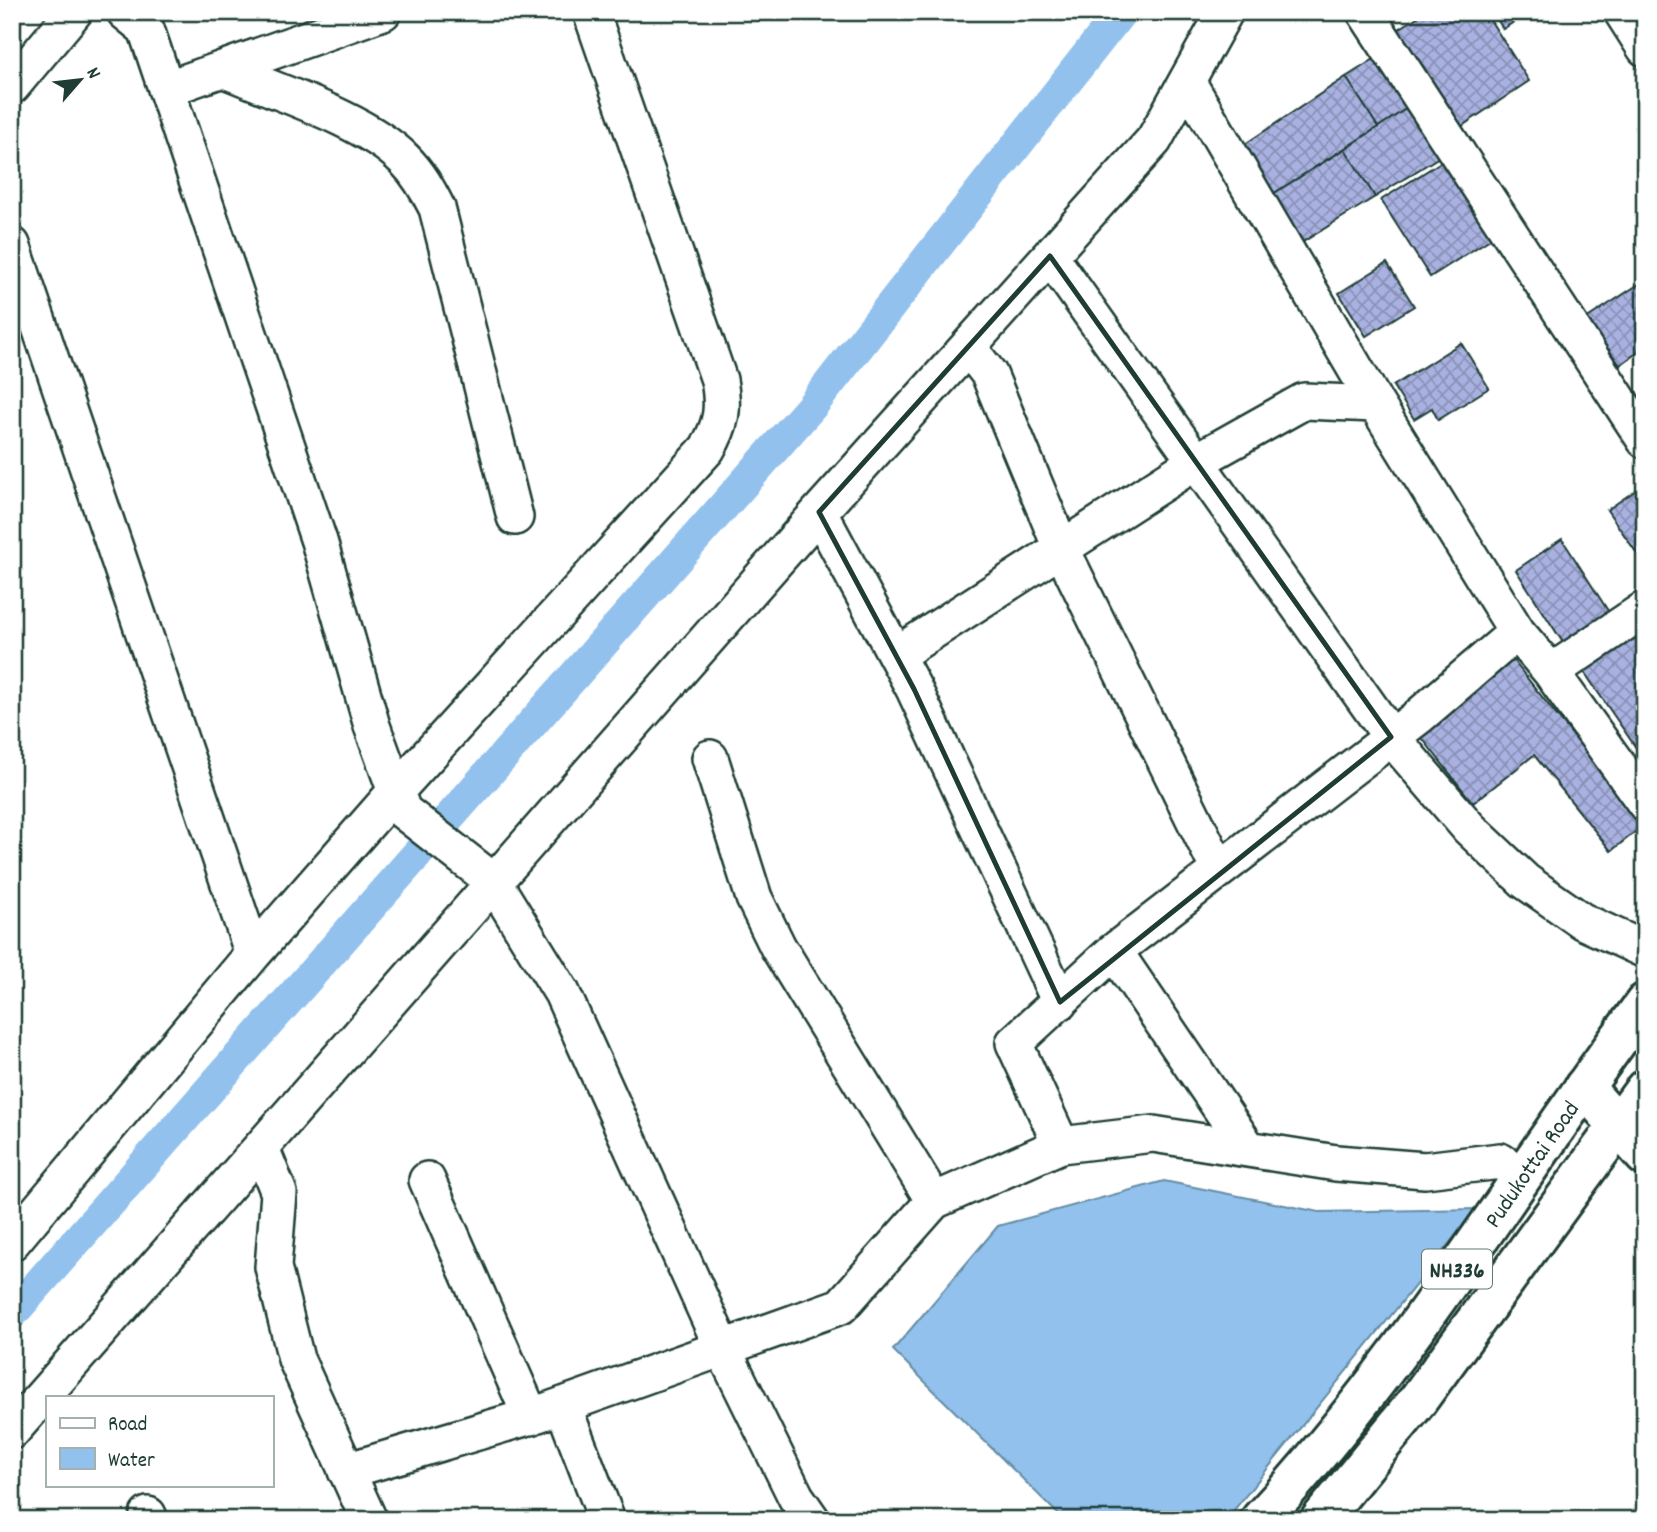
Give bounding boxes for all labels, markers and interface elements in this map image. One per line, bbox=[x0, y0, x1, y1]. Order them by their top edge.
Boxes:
north arrow bbox=[46, 46, 116, 116]
text: N bbox=[78, 63, 106, 84]
street label: Pudukottai Road bbox=[1478, 1095, 1589, 1236]
road number: NH336 bbox=[1422, 1250, 1492, 1288]
legend bbox=[46, 1396, 273, 1486]
text: Road bbox=[108, 1411, 147, 1441]
text: Water bbox=[108, 1447, 155, 1477]

